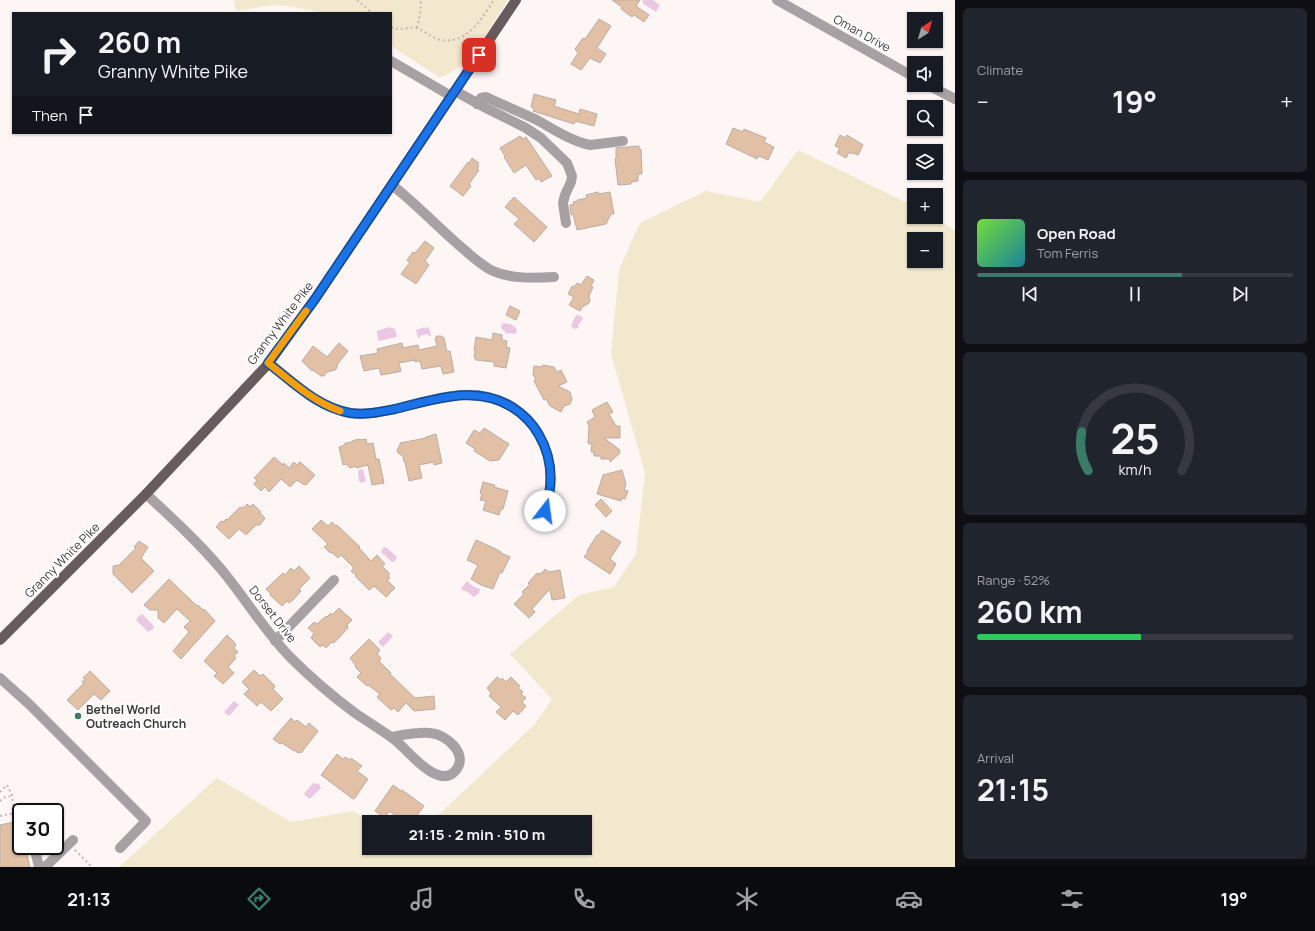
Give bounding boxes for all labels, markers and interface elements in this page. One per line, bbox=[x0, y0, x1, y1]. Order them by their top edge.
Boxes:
street label: Oman Drive bbox=[830, 10, 894, 56]
north arrow bbox=[907, 12, 943, 48]
map controls bbox=[907, 12, 943, 268]
text: 260 m bbox=[98, 23, 181, 61]
icon: right bbox=[32, 28, 84, 80]
pin bbox=[462, 38, 496, 72]
icon: arrive bbox=[468, 44, 490, 66]
button: sound bbox=[907, 56, 943, 92]
text: Granny White Pike bbox=[98, 59, 248, 83]
text: Climate bbox=[977, 61, 1023, 79]
text: 19° bbox=[1112, 81, 1157, 122]
text: − bbox=[977, 87, 989, 117]
text: + bbox=[1280, 87, 1293, 117]
button: search bbox=[907, 100, 943, 136]
icon: arrive bbox=[75, 104, 97, 126]
text: Then bbox=[32, 105, 67, 126]
button: layers bbox=[907, 144, 943, 180]
button: + bbox=[907, 188, 943, 224]
text: Open Road bbox=[1037, 223, 1116, 244]
button: − bbox=[907, 232, 943, 268]
text: Tom Ferris bbox=[1037, 244, 1098, 262]
street label: Granny White Pike bbox=[243, 278, 317, 368]
icon: previous bbox=[1019, 283, 1041, 305]
icon: pause bbox=[1124, 283, 1146, 305]
icon: next bbox=[1229, 283, 1251, 305]
text: 25 bbox=[1110, 410, 1160, 466]
text: km/h bbox=[1118, 460, 1152, 479]
position arrow bbox=[524, 490, 566, 532]
street label: Granny White Pike bbox=[21, 519, 103, 601]
text: Range · 52% bbox=[977, 571, 1050, 589]
street label: Dorset Drive bbox=[245, 582, 301, 646]
text: 260 km bbox=[977, 591, 1082, 632]
place label: Bethel World Outreach Church bbox=[86, 701, 186, 732]
marker: Bethel World Outreach Church bbox=[73, 711, 83, 721]
text: Arrival bbox=[977, 749, 1014, 767]
text: 21:15 bbox=[977, 769, 1049, 810]
speed limit sign: 30 bbox=[12, 803, 64, 855]
text: 21:15 · 2 min · 510 m bbox=[409, 824, 545, 845]
icon: directions bbox=[245, 885, 273, 913]
icon: music bbox=[408, 885, 436, 913]
icon: phone bbox=[570, 885, 598, 913]
icon: climate bbox=[733, 885, 761, 913]
icon: car bbox=[895, 885, 923, 913]
icon: filters bbox=[1058, 885, 1086, 913]
text: 21:13 bbox=[67, 887, 110, 911]
text: 19° bbox=[1220, 887, 1248, 911]

